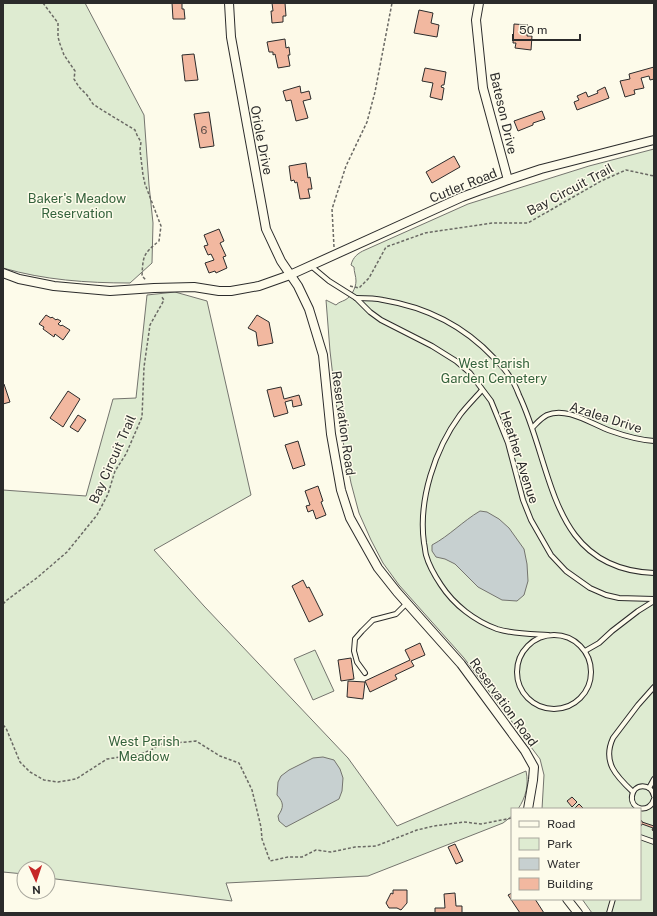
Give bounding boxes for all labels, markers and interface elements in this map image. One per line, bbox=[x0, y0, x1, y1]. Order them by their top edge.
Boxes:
scale bar bbox=[513, 16, 580, 42]
text: 50 m bbox=[519, 23, 547, 37]
street label: Bateson Drive bbox=[487, 71, 520, 155]
street label: Oriole Drive bbox=[247, 104, 276, 176]
house number: 6 bbox=[201, 124, 208, 136]
street label: Bay Circuit Trail bbox=[524, 160, 616, 219]
street label: Cutler Road bbox=[427, 165, 499, 206]
park label: Baker's Meadow Reservation bbox=[28, 191, 126, 221]
park label: West Parish Garden Cemetery bbox=[441, 356, 547, 386]
street label: Reservation Road bbox=[329, 370, 358, 476]
street label: Azalea Drive bbox=[568, 399, 644, 436]
street label: Heather Avenue bbox=[497, 409, 542, 506]
street label: Bay Circuit Trail bbox=[86, 412, 139, 506]
street label: Reservation Road bbox=[467, 655, 541, 749]
park label: West Parish Meadow bbox=[108, 734, 180, 764]
legend bbox=[511, 808, 641, 900]
text: Road bbox=[547, 817, 575, 831]
text: Park bbox=[547, 837, 573, 851]
text: Water bbox=[547, 857, 581, 871]
north arrow bbox=[16, 860, 56, 900]
text: Building bbox=[547, 877, 593, 891]
text: N bbox=[32, 884, 41, 896]

